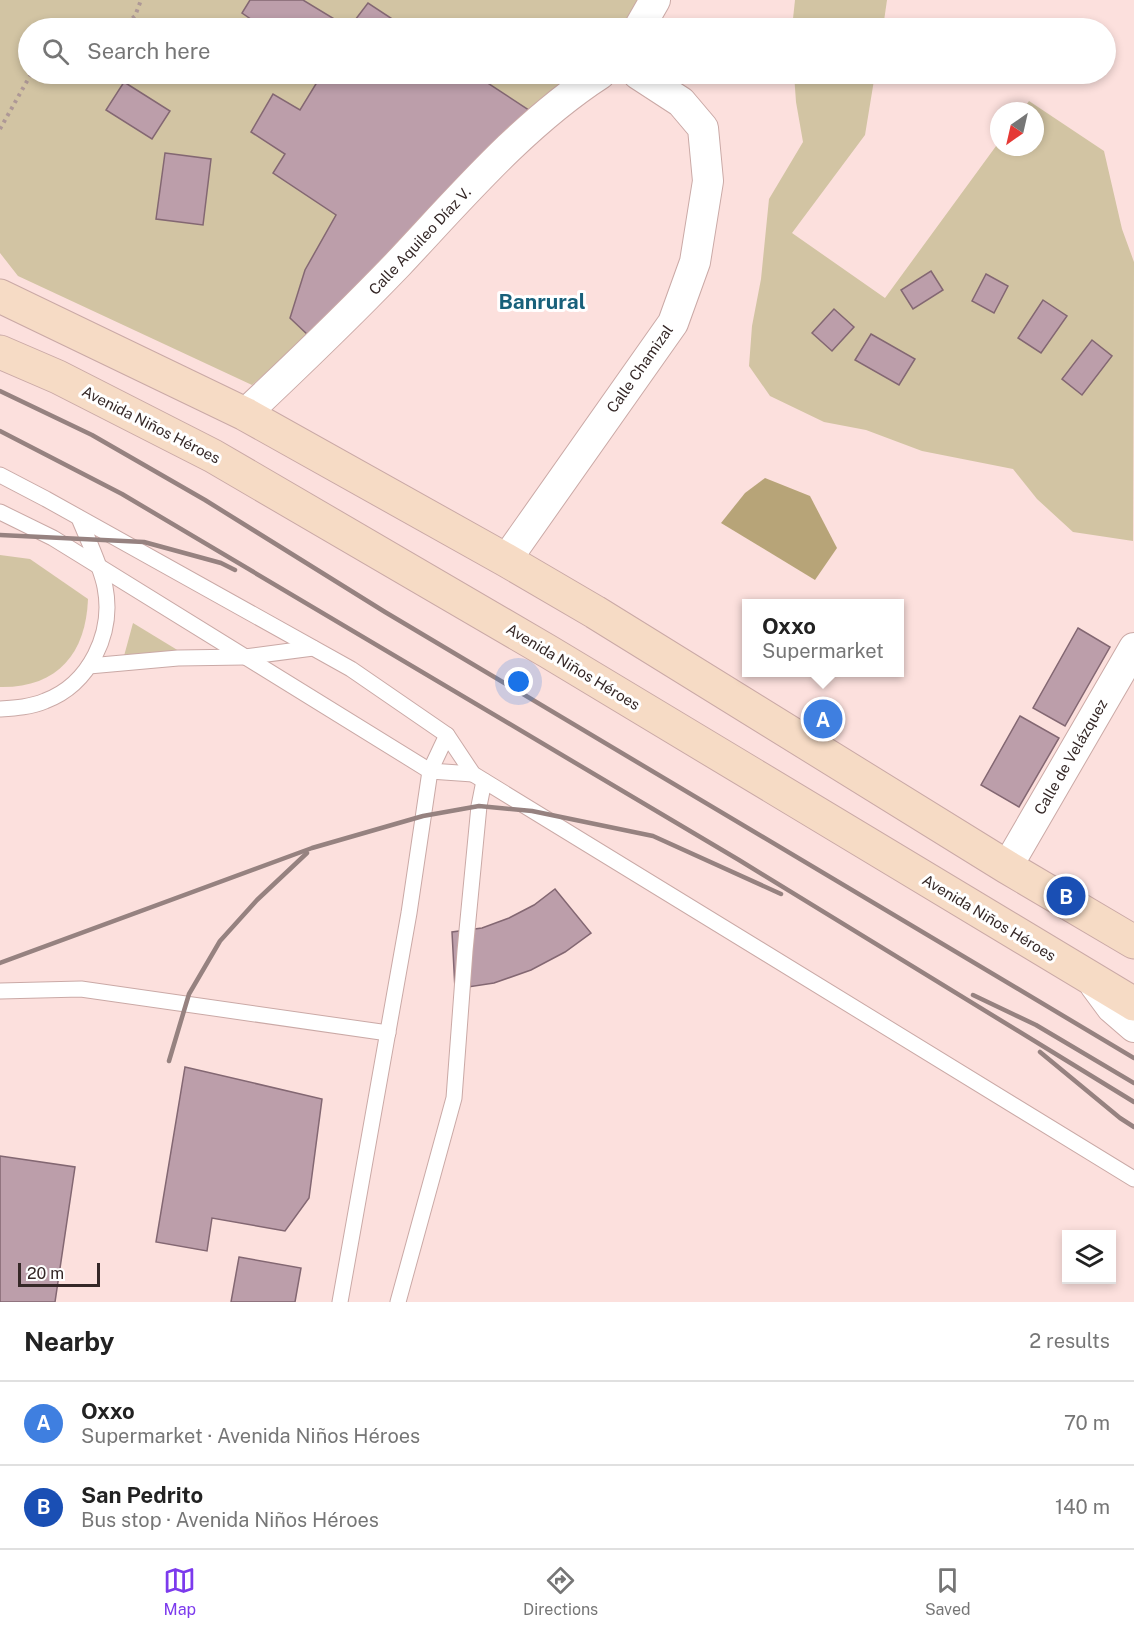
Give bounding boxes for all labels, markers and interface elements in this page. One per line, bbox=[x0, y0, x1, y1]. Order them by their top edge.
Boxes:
search box bbox=[18, 18, 1116, 84]
icon: search bbox=[39, 35, 72, 68]
text: Search here bbox=[87, 38, 211, 64]
north arrow bbox=[990, 102, 1044, 156]
street label: Calle Aquileo Díaz V. bbox=[365, 183, 474, 298]
district label: Banrural bbox=[498, 289, 586, 314]
street label: Calle Chamizal bbox=[603, 322, 676, 416]
street label: Avenida Niños Héroes bbox=[79, 382, 223, 467]
popup bbox=[742, 599, 904, 677]
text: Oxxo bbox=[762, 613, 816, 639]
street label: Avenida Niños Héroes bbox=[504, 620, 643, 713]
text: Supermarket bbox=[762, 639, 884, 663]
your location bbox=[504, 667, 533, 696]
pin: A bbox=[804, 696, 842, 742]
street label: Calle de Velázquez bbox=[1031, 696, 1111, 817]
street label: Avenida Niños Héroes bbox=[920, 871, 1059, 964]
pin: B bbox=[1046, 874, 1086, 918]
map controls bbox=[1062, 1230, 1116, 1284]
button: layers bbox=[1062, 1230, 1116, 1284]
scale bar bbox=[18, 1260, 100, 1288]
text: 20 m bbox=[27, 1264, 64, 1283]
text: Nearby bbox=[24, 1326, 114, 1357]
text: 2 results bbox=[1029, 1329, 1110, 1353]
text: Oxxo bbox=[81, 1398, 135, 1424]
text: A bbox=[36, 1411, 51, 1435]
text: 70 m bbox=[1064, 1411, 1110, 1435]
text: Supermarket · Avenida Niños Héroes bbox=[81, 1424, 420, 1448]
text: San Pedrito bbox=[81, 1482, 203, 1508]
text: B bbox=[37, 1495, 50, 1519]
text: 140 m bbox=[1055, 1495, 1110, 1519]
text: Bus stop · Avenida Niños Héroes bbox=[81, 1508, 379, 1532]
tab: Map bbox=[163, 1564, 196, 1619]
tab: Directions bbox=[523, 1564, 598, 1619]
tab: Saved bbox=[925, 1564, 971, 1619]

